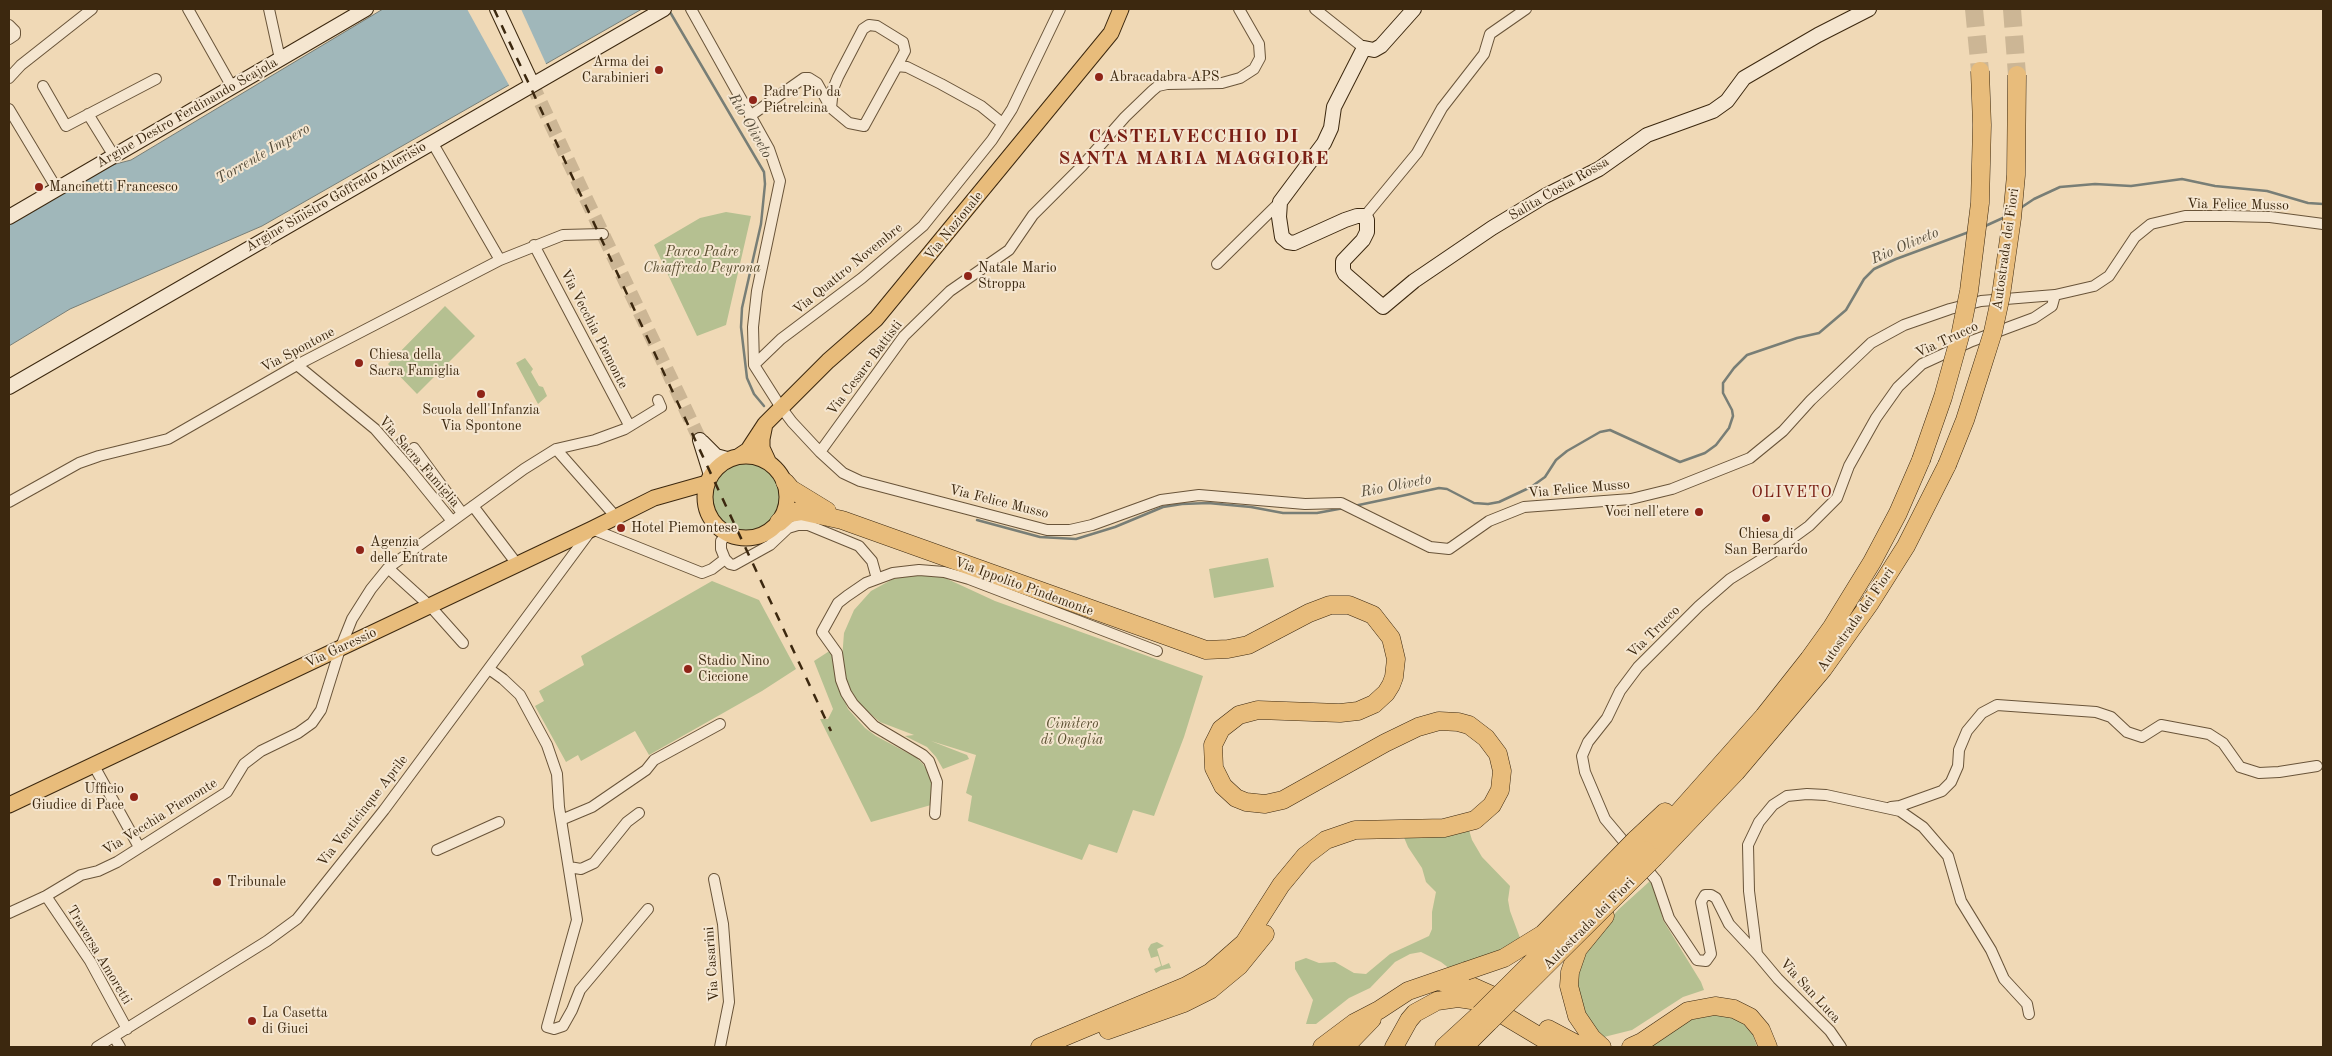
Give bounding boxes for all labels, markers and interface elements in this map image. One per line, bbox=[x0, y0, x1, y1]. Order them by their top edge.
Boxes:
street label: Argine Destro Ferdinando Scajola bbox=[93, 54, 281, 172]
place label: Arma dei Carabinieri bbox=[582, 54, 649, 86]
marker: Arma dei Carabinieri bbox=[653, 64, 665, 76]
place label: Abracadabra APS bbox=[1109, 69, 1219, 85]
marker: Abracadabra APS bbox=[1093, 71, 1105, 83]
place label: Padre Pio da Pietrelcina bbox=[763, 84, 841, 116]
water label: Rio Oliveto bbox=[724, 90, 776, 162]
marker: Padre Pio da Pietrelcina bbox=[747, 94, 759, 106]
water label: Torrente Impero bbox=[213, 120, 313, 188]
district label: CASTELVECCHIO DI SANTA MARIA MAGGIORE bbox=[1056, 126, 1332, 170]
street label: Argine Sinistro Goffredo Alterisio bbox=[243, 138, 429, 256]
street label: Salita Costa Rossa bbox=[1506, 153, 1612, 225]
place label: Mancinetti Francesco bbox=[49, 179, 178, 195]
marker: Mancinetti Francesco bbox=[33, 181, 45, 193]
street label: Autostrada dei Fiori bbox=[1989, 187, 2023, 311]
street label: Via Nazionale bbox=[921, 188, 987, 264]
street label: Via Felice Musso bbox=[2187, 196, 2289, 214]
street label: Via Quattro Novembre bbox=[790, 220, 906, 318]
water label: Rio Oliveto bbox=[1868, 224, 1942, 268]
park label: Parco Padre Chiaffredo Peyrona bbox=[643, 244, 761, 276]
place label: Natale Mario Stroppa bbox=[978, 260, 1057, 292]
street label: Via Vecchia Piemonte bbox=[557, 266, 631, 392]
marker: Natale Mario Stroppa bbox=[962, 270, 974, 282]
street label: Via Cesare Battisti bbox=[824, 317, 906, 419]
street label: Via Trucco bbox=[1913, 318, 1981, 362]
street label: Via Spontone bbox=[258, 324, 338, 376]
place label: Chiesa della Sacra Famiglia bbox=[369, 347, 460, 380]
marker: Chiesa della Sacra Famiglia bbox=[353, 357, 365, 369]
marker: Scuola dell'Infanzia Via Spontone bbox=[475, 388, 487, 400]
place label: Scuola dell'Infanzia Via Spontone bbox=[422, 402, 540, 434]
street label: Via Sacra Famiglia bbox=[375, 413, 463, 511]
water label: Rio Oliveto bbox=[1359, 470, 1433, 502]
street label: Via Felice Musso bbox=[1527, 476, 1631, 502]
street label: Via Felice Musso bbox=[947, 482, 1051, 522]
district label: OLIVETO bbox=[1751, 483, 1833, 503]
place label: Voci nell'etere bbox=[1604, 504, 1689, 520]
marker: Voci nell'etere bbox=[1693, 506, 1705, 518]
marker: Chiesa di San Bernardo bbox=[1760, 512, 1772, 524]
place label: Hotel Piemontese bbox=[631, 520, 737, 536]
marker: Hotel Piemontese bbox=[615, 522, 627, 534]
place label: Chiesa di San Bernardo bbox=[1724, 526, 1808, 558]
place label: Agenzia delle Entrate bbox=[370, 534, 448, 566]
marker: Agenzia delle Entrate bbox=[354, 544, 366, 556]
street label: Via Ippolito Pindemonte bbox=[952, 554, 1096, 620]
street label: Autostrada dei Fiori bbox=[1814, 565, 1898, 675]
street label: Via Trucco bbox=[1624, 602, 1684, 662]
street label: Via Garessio bbox=[303, 624, 379, 672]
place label: Stadio Nino Ciccione bbox=[698, 653, 770, 686]
marker: Stadio Nino Ciccione bbox=[682, 663, 694, 675]
park label: Cimitero di Oneglia bbox=[1041, 716, 1103, 749]
street label: Via Venticinque Aprile bbox=[314, 752, 412, 870]
street label: Via Vecchia Piemonte bbox=[100, 775, 220, 859]
place label: Ufficio Giudice di Pace bbox=[32, 781, 124, 814]
marker: Ufficio Giudice di Pace bbox=[128, 791, 140, 803]
place label: Tribunale bbox=[227, 874, 286, 890]
street label: Autostrada dei Fiori bbox=[1540, 875, 1638, 973]
marker: Tribunale bbox=[211, 876, 223, 888]
street label: Traversa Amoretti bbox=[63, 902, 135, 1008]
street label: Via Casarini bbox=[701, 926, 723, 1002]
street label: Via San Luca bbox=[1776, 955, 1844, 1027]
place label: La Casetta di Giuci bbox=[262, 1005, 328, 1038]
marker: La Casetta di Giuci bbox=[246, 1015, 258, 1027]

